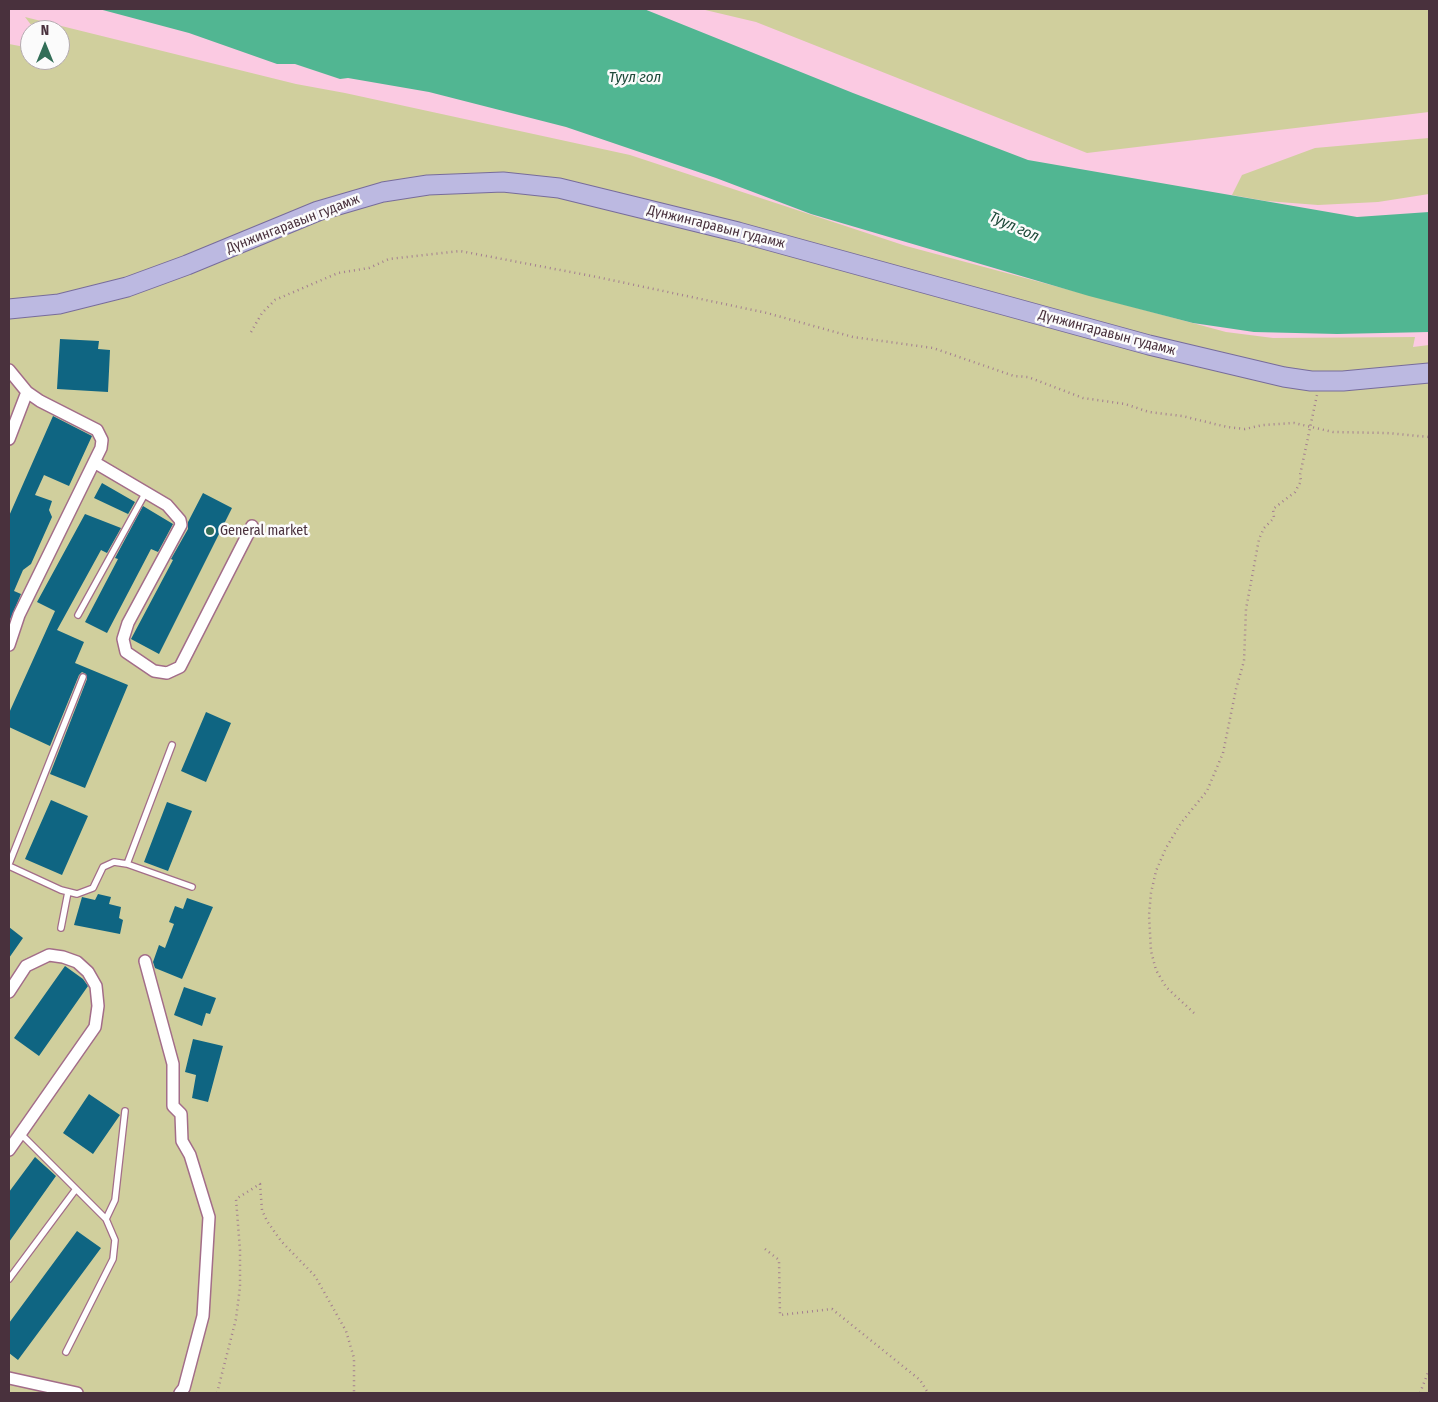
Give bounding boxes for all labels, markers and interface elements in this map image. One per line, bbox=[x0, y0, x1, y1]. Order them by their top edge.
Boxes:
north arrow bbox=[20, 20, 70, 70]
text: N bbox=[41, 22, 49, 39]
water label: Туул гол bbox=[609, 69, 661, 87]
street label: Дүнжингаравын гудамж bbox=[224, 191, 362, 257]
street label: Дүнжингаравын гудамж bbox=[645, 202, 787, 252]
water label: Туул гол bbox=[986, 208, 1042, 246]
street label: Дүнжингаравын гудамж bbox=[1037, 307, 1177, 359]
place label: General market bbox=[220, 523, 308, 539]
marker: General market bbox=[204, 525, 216, 537]

